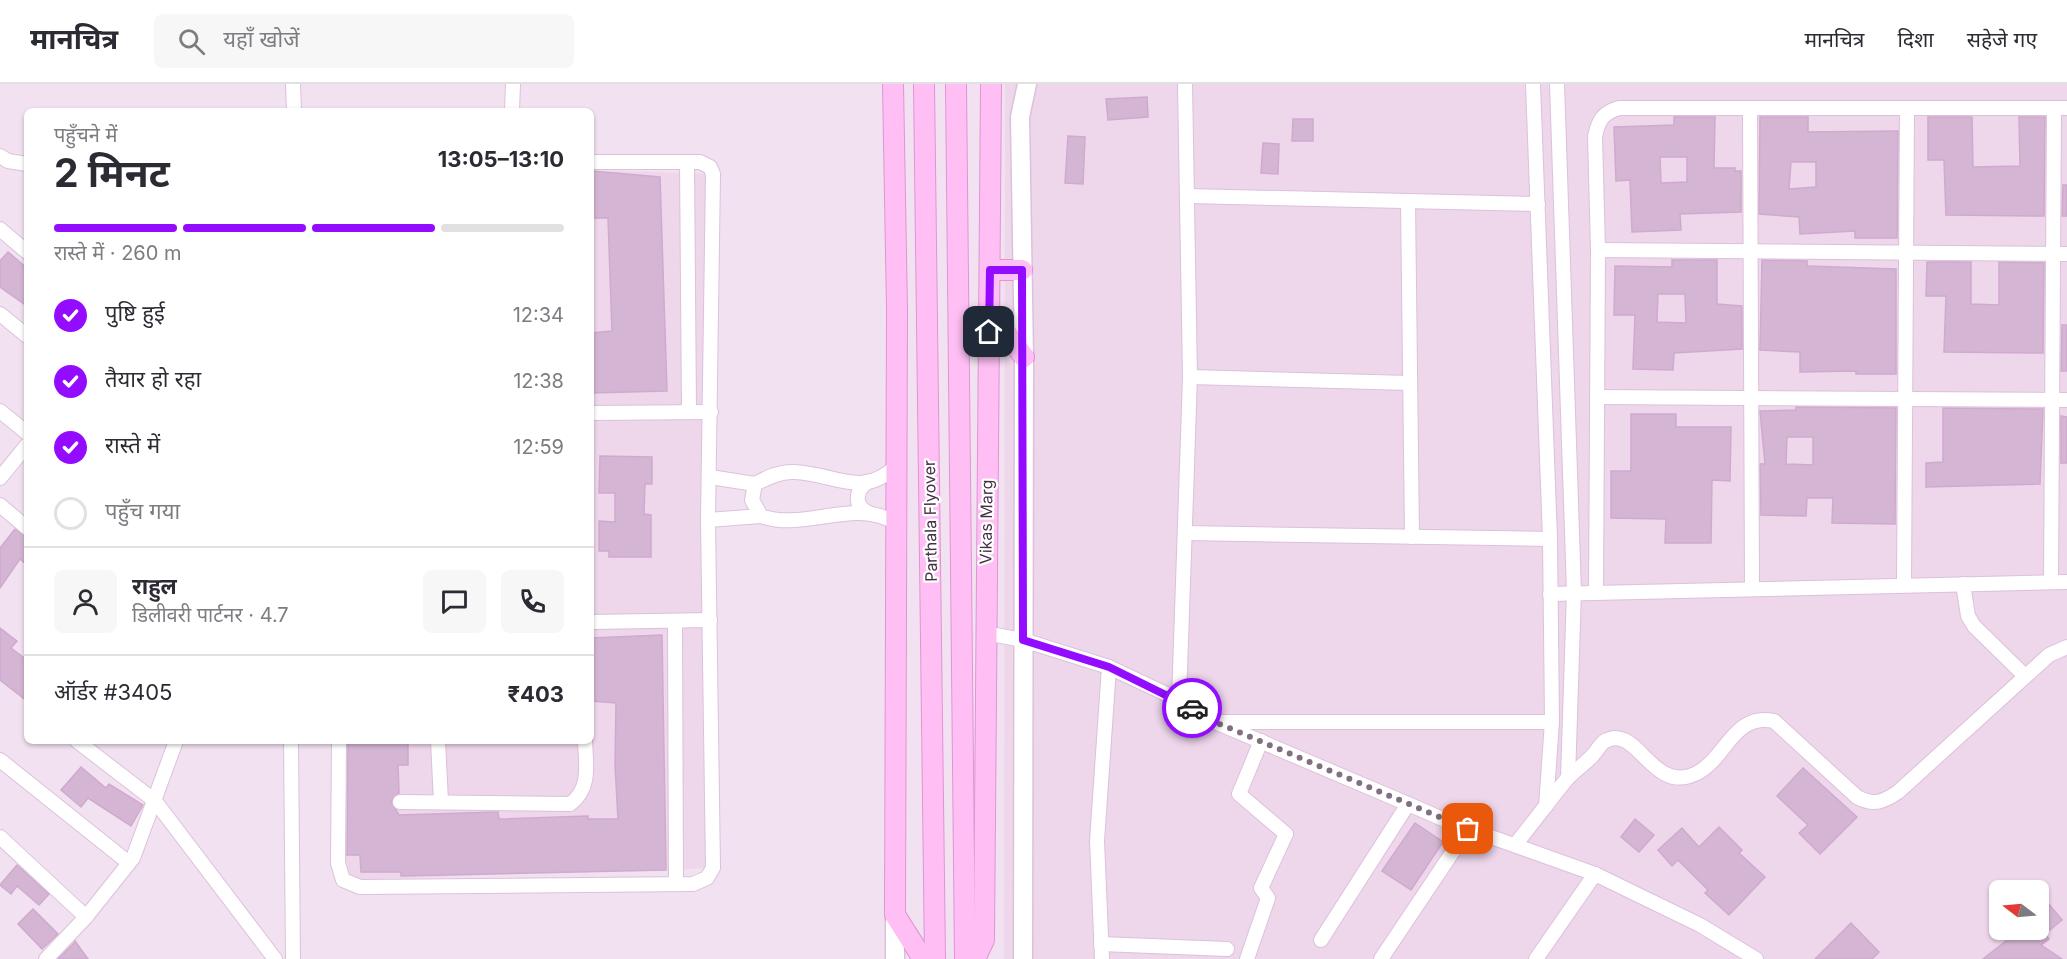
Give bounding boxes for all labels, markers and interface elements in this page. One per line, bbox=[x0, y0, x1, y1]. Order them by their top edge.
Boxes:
search box bbox=[154, 14, 574, 68]
text: मानचित्र bbox=[30, 22, 118, 56]
icon: search bbox=[175, 25, 208, 58]
text: यहाँ खोजें bbox=[223, 26, 300, 52]
text: मानचित्र bbox=[1804, 27, 1864, 52]
text: दिशा bbox=[1897, 27, 1934, 52]
text: सहेजे गए bbox=[1967, 27, 2037, 52]
text: पहुँचने में bbox=[54, 123, 117, 147]
text: 13:05–13:10 bbox=[438, 146, 564, 172]
text: 2 मिनट bbox=[54, 149, 170, 196]
text: रास्ते में · 260 m bbox=[54, 241, 182, 265]
icon: check bbox=[54, 299, 87, 332]
text: पुष्टि हुई bbox=[105, 300, 165, 326]
text: 12:34 bbox=[513, 303, 564, 327]
pin bbox=[963, 306, 1014, 357]
icon: home bbox=[972, 315, 1005, 348]
icon: check bbox=[54, 365, 87, 398]
text: तैयार हो रहा bbox=[105, 366, 201, 392]
text: 12:38 bbox=[513, 369, 564, 393]
icon: check bbox=[54, 431, 87, 464]
text: रास्ते में bbox=[105, 432, 160, 458]
text: 12:59 bbox=[513, 435, 564, 459]
street label: Parthala Flyover bbox=[919, 460, 941, 582]
street label: Vikas Marg bbox=[975, 480, 997, 564]
text: पहुँच गया bbox=[105, 498, 180, 524]
button: person bbox=[54, 570, 117, 633]
button: chat bbox=[423, 570, 486, 633]
button: phone bbox=[501, 570, 564, 633]
text: राहुल bbox=[132, 573, 177, 599]
text: डिलीवरी पार्टनर · 4.7 bbox=[132, 603, 289, 627]
courier bbox=[1162, 678, 1222, 738]
text: ऑर्डर #3405 bbox=[54, 679, 172, 705]
text: ₹403 bbox=[508, 681, 564, 707]
icon: car bbox=[1176, 692, 1209, 725]
pin bbox=[1442, 803, 1493, 854]
icon: bag bbox=[1451, 812, 1484, 845]
north arrow bbox=[1989, 880, 2049, 940]
map controls bbox=[1989, 880, 2049, 940]

